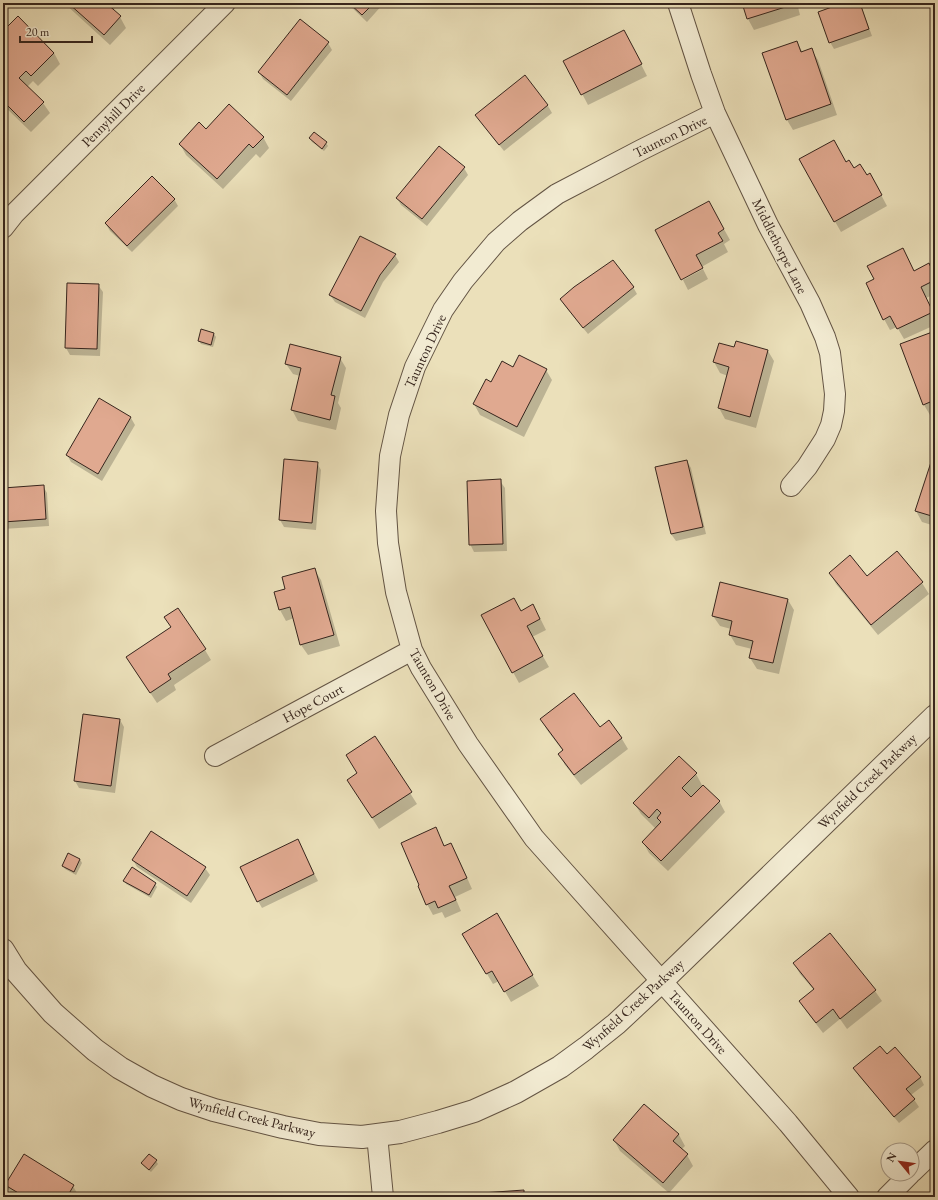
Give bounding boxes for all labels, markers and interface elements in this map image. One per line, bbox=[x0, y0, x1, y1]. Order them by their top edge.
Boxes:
scale bar bbox=[20, 18, 92, 44]
text: 20 m bbox=[26, 24, 50, 40]
street label: Pennyhill Drive bbox=[77, 79, 149, 151]
street label: Taunton Drive bbox=[630, 110, 710, 162]
street label: Middlethorpe Lane bbox=[748, 195, 812, 297]
street label: Taunton Drive bbox=[400, 311, 450, 391]
street label: Taunton Drive bbox=[405, 645, 461, 723]
street label: Hope Court bbox=[279, 679, 347, 727]
street label: Wynfield Creek Parkway bbox=[814, 729, 921, 833]
street label: Wynfield Creek Parkway bbox=[578, 954, 688, 1055]
street label: Taunton Drive bbox=[665, 986, 732, 1058]
street label: Wynfield Creek Parkway bbox=[187, 1092, 318, 1142]
north arrow bbox=[880, 1142, 920, 1182]
text: N bbox=[883, 1150, 900, 1164]

